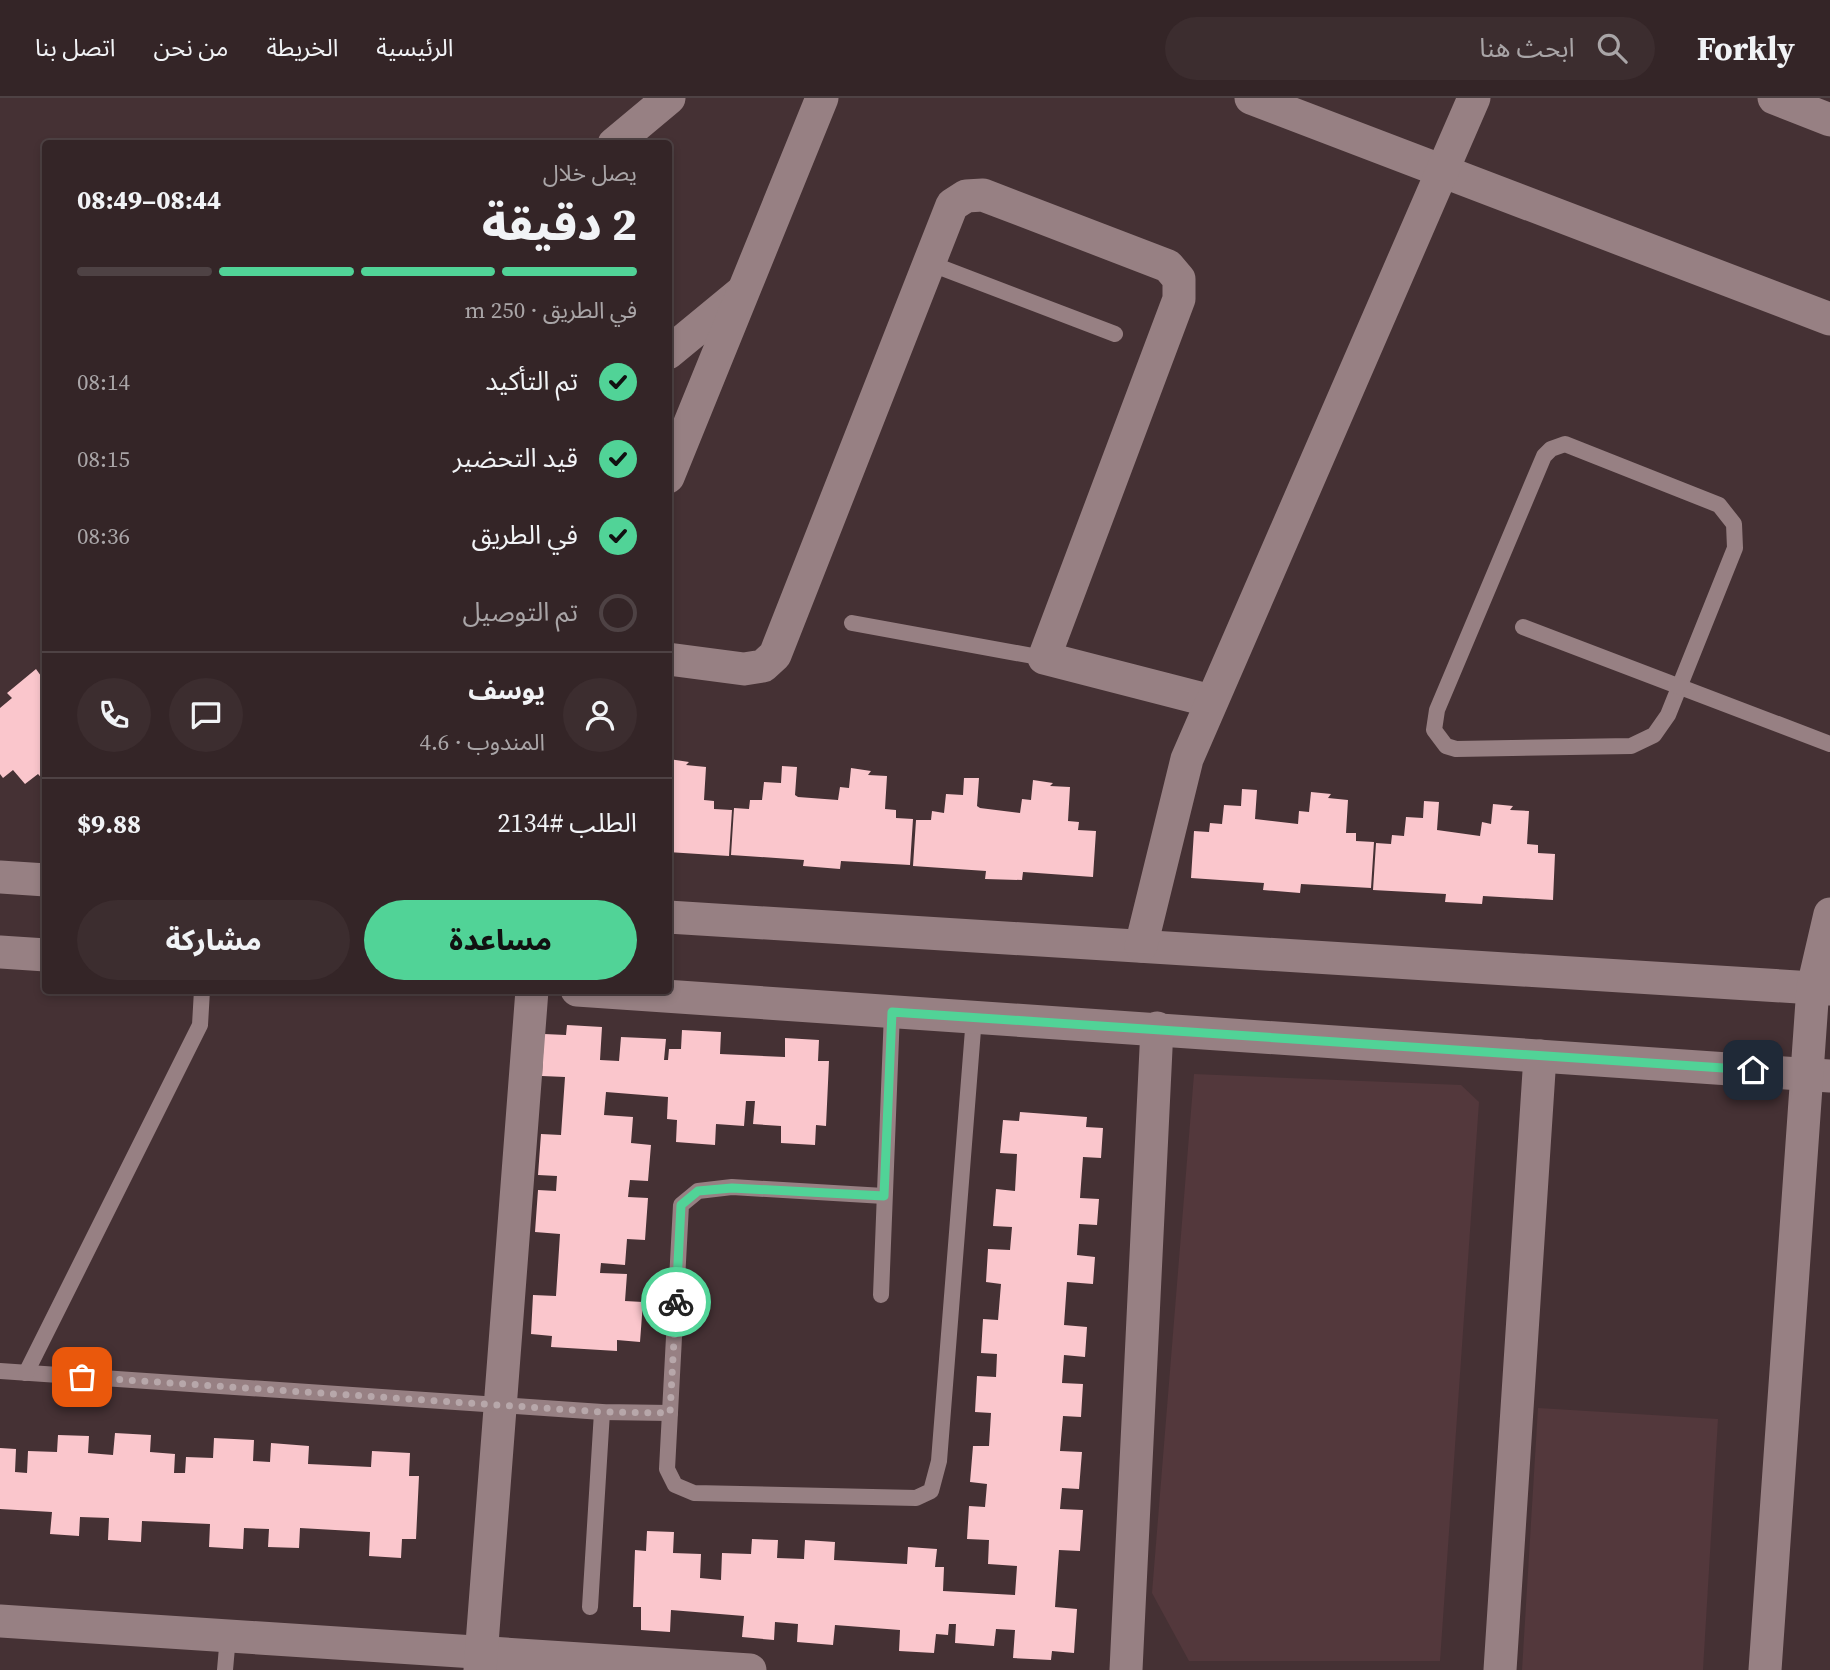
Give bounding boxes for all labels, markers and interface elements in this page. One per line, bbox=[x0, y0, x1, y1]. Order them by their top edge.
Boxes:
search box bbox=[1165, 17, 1655, 80]
text: Forkly bbox=[1697, 26, 1795, 71]
icon: search bbox=[1593, 29, 1631, 67]
text: ابحث هنا bbox=[1479, 30, 1575, 66]
text: اتصل بنا bbox=[35, 31, 115, 64]
text: من نحن bbox=[153, 31, 228, 64]
text: الخريطة bbox=[266, 31, 338, 64]
text: الرئيسية bbox=[376, 31, 454, 64]
text: يصل خلال bbox=[543, 157, 637, 189]
text: 08:44–08:49 bbox=[77, 182, 221, 218]
text: 2 دقيقة bbox=[482, 192, 637, 255]
text: في الطريق · 250 m bbox=[465, 294, 637, 326]
text: تم التأكيد bbox=[485, 363, 578, 399]
icon: check bbox=[599, 363, 637, 401]
text: 08:14 bbox=[77, 366, 130, 398]
text: قيد التحضير bbox=[453, 440, 578, 476]
icon: check bbox=[599, 440, 637, 478]
text: 08:15 bbox=[77, 443, 130, 475]
text: في الطريق bbox=[471, 517, 578, 553]
icon: check bbox=[599, 517, 637, 555]
text: 08:36 bbox=[77, 520, 130, 552]
text: تم التوصيل bbox=[462, 594, 578, 630]
text: يوسف bbox=[468, 672, 545, 708]
button: phone bbox=[77, 678, 151, 752]
button: chat bbox=[169, 678, 243, 752]
button: person bbox=[563, 678, 637, 752]
text: المندوب · 4.6 bbox=[419, 726, 545, 758]
text: الطلب #2134 bbox=[498, 805, 637, 841]
text: $9.88 bbox=[77, 806, 141, 842]
button: مشاركة bbox=[77, 900, 350, 980]
button: مساعدة bbox=[364, 900, 637, 980]
pin bbox=[1723, 1040, 1783, 1100]
icon: home bbox=[1734, 1051, 1772, 1089]
courier bbox=[641, 1267, 711, 1337]
icon: bike bbox=[657, 1283, 695, 1321]
pin bbox=[52, 1347, 112, 1407]
icon: bag bbox=[63, 1358, 101, 1396]

